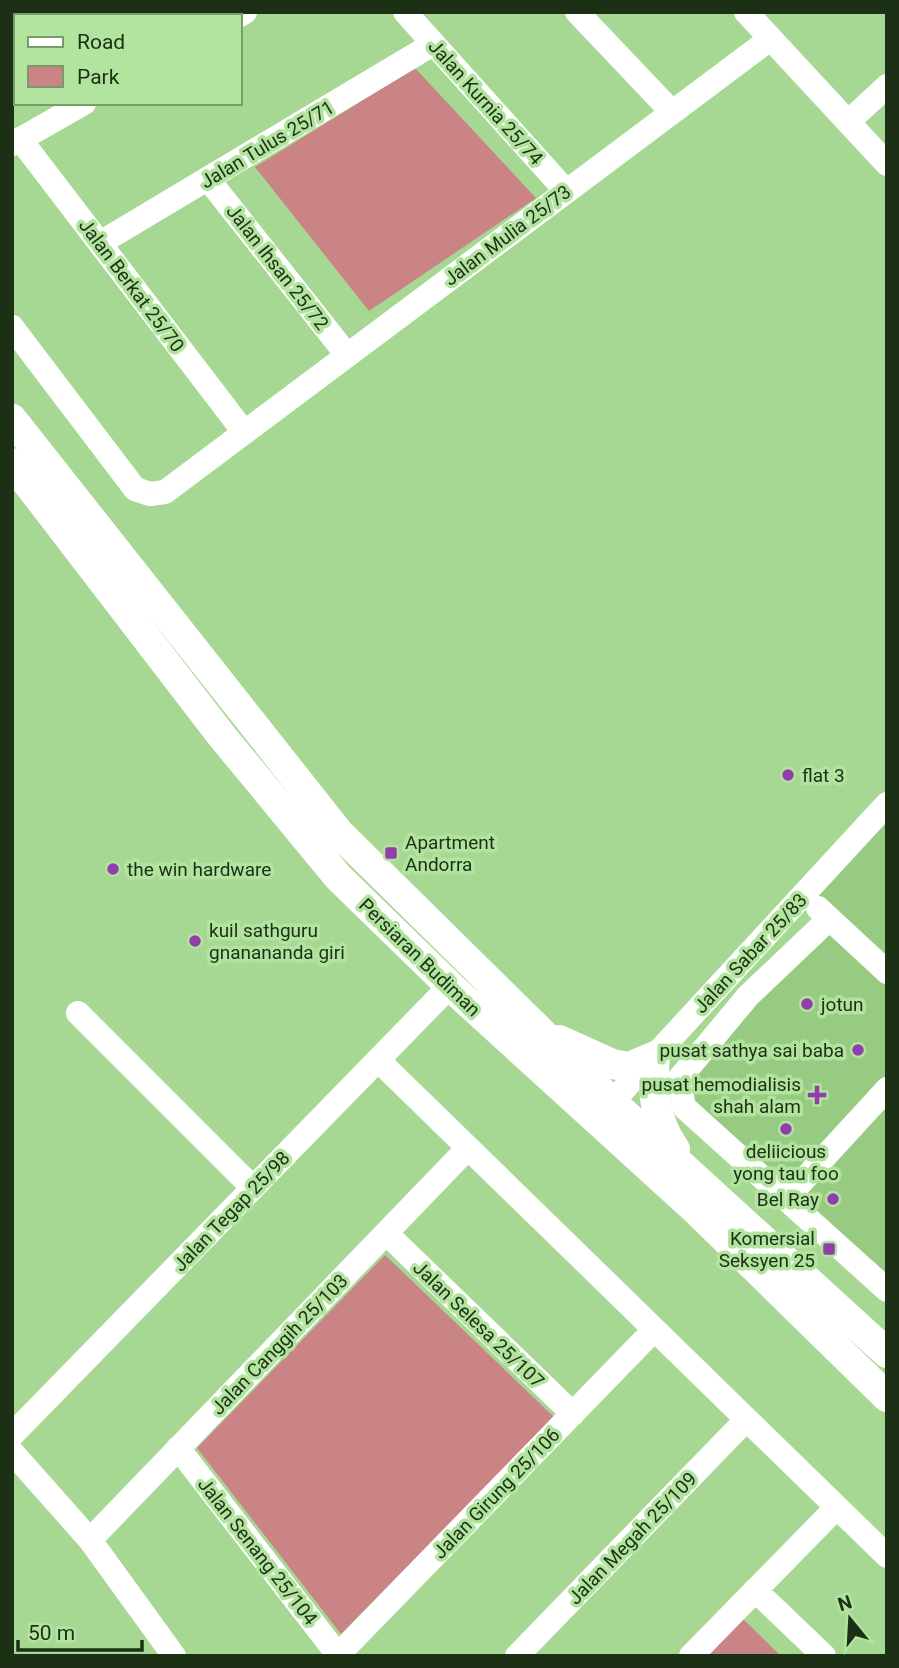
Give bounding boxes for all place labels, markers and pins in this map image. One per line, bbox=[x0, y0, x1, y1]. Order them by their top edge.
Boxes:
place label: flat 3 bbox=[802, 764, 845, 787]
marker: flat 3 bbox=[780, 767, 796, 783]
place label: Apartment Andorra bbox=[405, 831, 495, 876]
marker: Apartment Andorra bbox=[383, 845, 399, 861]
place label: the win hardware bbox=[127, 858, 271, 881]
marker: the win hardware bbox=[105, 861, 121, 877]
place label: kuil sathguru gnanananda giri bbox=[209, 919, 345, 964]
marker: kuil sathguru gnanananda giri bbox=[187, 933, 203, 949]
place label: jotun bbox=[820, 993, 864, 1016]
marker: jotun bbox=[799, 996, 815, 1012]
place label: pusat sathya sai baba bbox=[660, 1039, 844, 1062]
marker: pusat sathya sai baba bbox=[850, 1042, 866, 1058]
place label: pusat hemodialisis shah alam bbox=[642, 1073, 801, 1118]
marker: pusat hemodialisis shah alam bbox=[807, 1085, 827, 1105]
marker: deliicious yong tau foo bbox=[778, 1121, 794, 1137]
place label: deliicious yong tau foo bbox=[733, 1140, 839, 1185]
place label: Bel Ray bbox=[757, 1188, 819, 1211]
marker: Bel Ray bbox=[825, 1191, 841, 1207]
place label: Komersial Seksyen 25 bbox=[719, 1227, 815, 1272]
marker: Komersial Seksyen 25 bbox=[821, 1241, 837, 1257]

